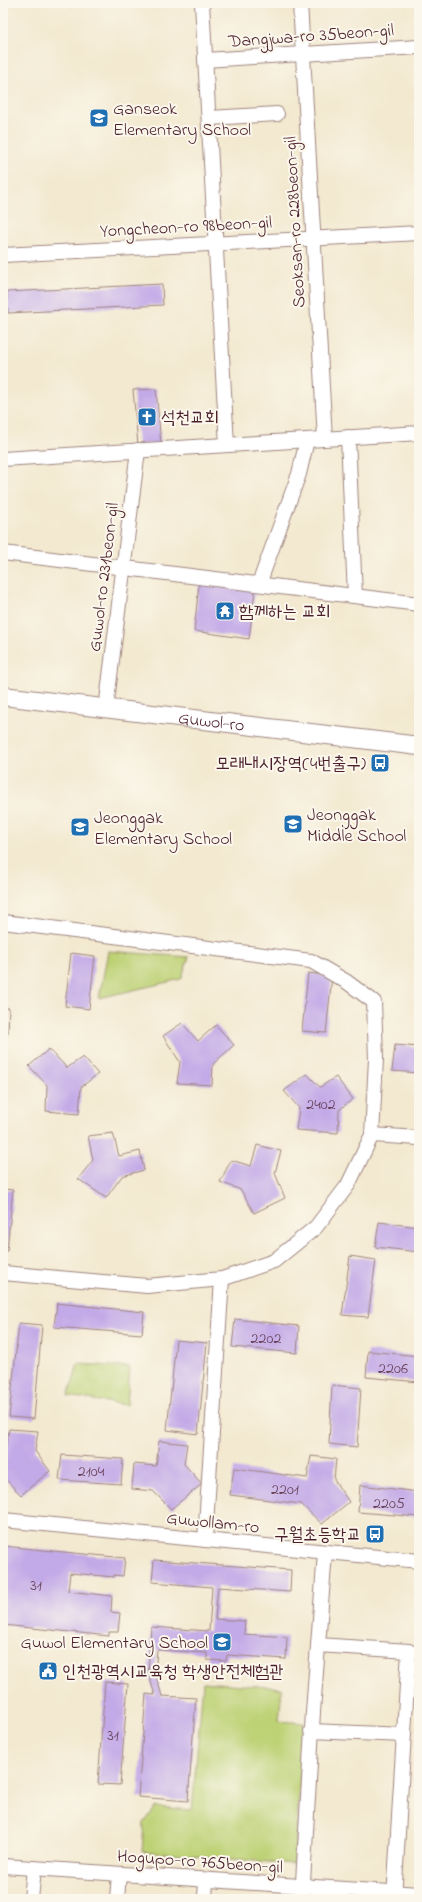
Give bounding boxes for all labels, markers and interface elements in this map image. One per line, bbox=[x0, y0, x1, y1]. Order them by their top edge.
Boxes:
street label: Dangjwa-ro 35beon-gil bbox=[226, 18, 395, 57]
place label: Ganseok Elementary School bbox=[113, 97, 251, 144]
school or university icon: Ganseok Elementary School bbox=[88, 107, 110, 129]
street label: Seoksan-ro 228beon-gil bbox=[279, 135, 314, 308]
street label: Yongcheon-ro 98beon-gil bbox=[99, 211, 273, 246]
church icon: 석천교회 bbox=[136, 406, 158, 428]
place label: 석천교회 bbox=[161, 406, 219, 432]
street label: Guwol-ro 231beon-gil bbox=[83, 501, 128, 653]
temple icon: 함께하는 교회 bbox=[214, 600, 236, 622]
place label: 함께하는 교회 bbox=[239, 600, 330, 626]
street label: Guwol-ro bbox=[177, 706, 246, 740]
place label: 모래내시장역(4번출구) bbox=[215, 752, 366, 778]
bus stop icon: 모래내시장역(4번출구) bbox=[369, 752, 391, 774]
place label: Jeonggak Middle School bbox=[307, 803, 406, 850]
place label: Jeonggak Elementary School bbox=[94, 806, 232, 853]
school or university icon: Jeonggak Middle School bbox=[282, 813, 304, 835]
school or university icon: Jeonggak Elementary School bbox=[69, 816, 91, 838]
house number: 2402 bbox=[306, 1093, 336, 1117]
house number: 2202 bbox=[251, 1327, 281, 1351]
house number: 2206 bbox=[378, 1357, 408, 1381]
house number: 2104 bbox=[78, 1460, 105, 1484]
house number: 2201 bbox=[271, 1478, 299, 1502]
house number: 2205 bbox=[373, 1492, 405, 1516]
street label: Guwollam-ro bbox=[165, 1506, 261, 1542]
place label: 구월초등학교 bbox=[274, 1523, 361, 1549]
bus stop icon: 구월초등학교 bbox=[364, 1523, 386, 1545]
house number: 31 bbox=[30, 1574, 42, 1598]
place label: Guwol Elementary School bbox=[20, 1631, 208, 1657]
school or university icon: Guwol Elementary School bbox=[211, 1631, 233, 1653]
public building icon: 인천광역시교육청 학생안전체험관 bbox=[37, 1660, 59, 1682]
place label: 인천광역시교육청 학생안전체험관 bbox=[62, 1660, 284, 1686]
house number: 31 bbox=[107, 1724, 119, 1748]
street label: Hogupo-ro 765beon-gil bbox=[116, 1844, 284, 1883]

